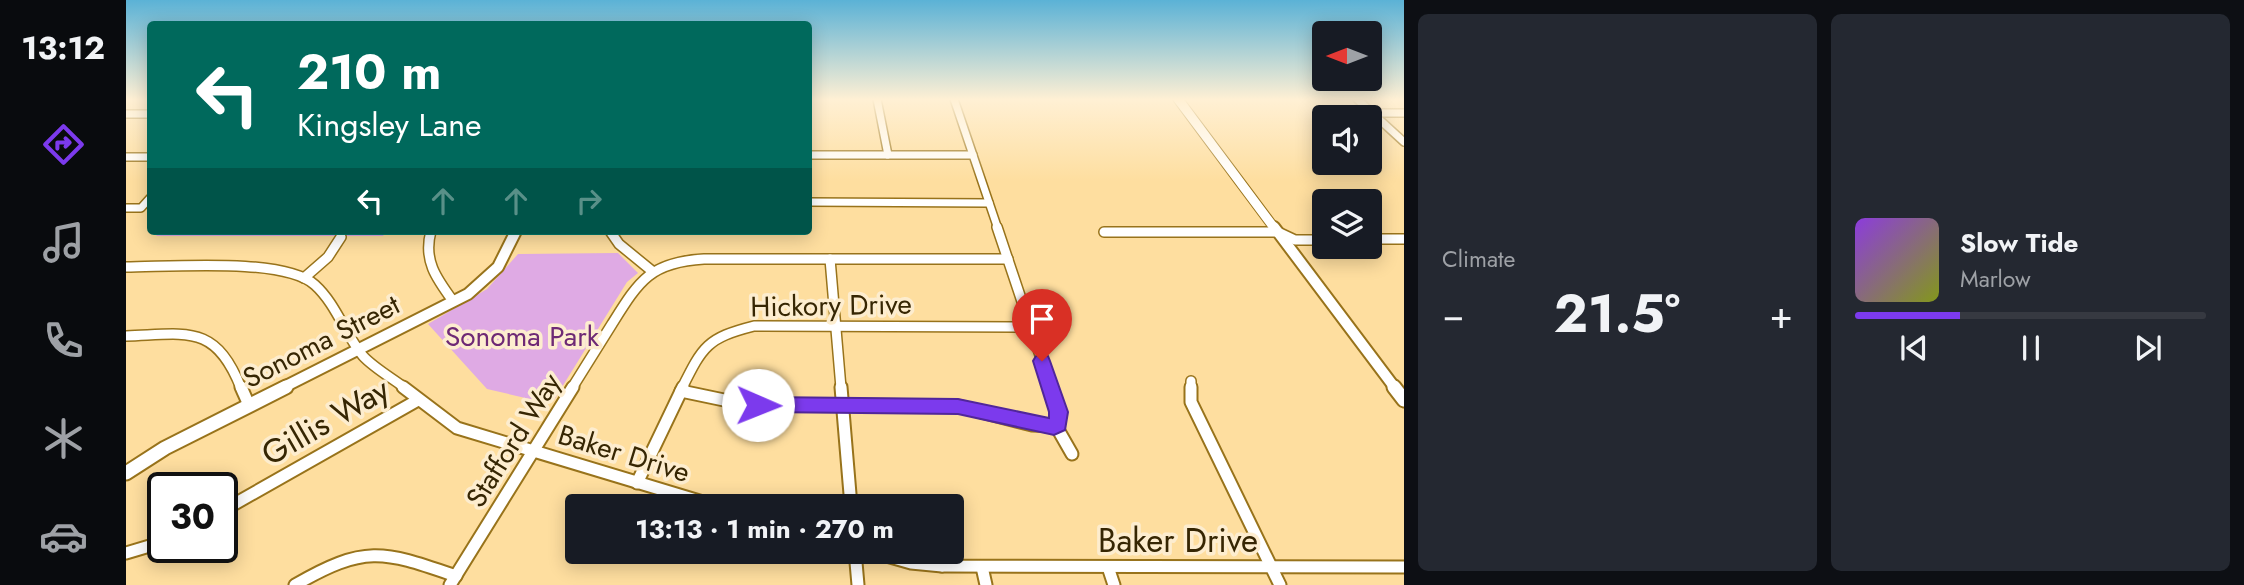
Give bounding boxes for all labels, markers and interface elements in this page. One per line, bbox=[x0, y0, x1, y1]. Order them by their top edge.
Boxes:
north arrow bbox=[1312, 21, 1382, 91]
map controls bbox=[1312, 21, 1382, 259]
text: 13:12 bbox=[21, 25, 105, 71]
text: 210 m bbox=[297, 37, 441, 107]
icon: left bbox=[182, 49, 273, 140]
text: Kingsley Lane bbox=[297, 102, 481, 148]
button: sound bbox=[1312, 105, 1382, 175]
icon: directions bbox=[39, 120, 88, 169]
icon: left bbox=[351, 182, 389, 220]
icon: ahead bbox=[424, 182, 462, 220]
icon: ahead bbox=[497, 182, 535, 220]
icon: right bbox=[570, 182, 608, 220]
button: layers bbox=[1312, 189, 1382, 259]
icon: music bbox=[39, 218, 88, 267]
text: Slow Tide bbox=[1960, 224, 2079, 262]
text: Climate bbox=[1442, 242, 1515, 276]
text: Marlow bbox=[1960, 262, 2031, 296]
text: 21.5° bbox=[1554, 276, 1680, 352]
street label: Sonoma Street bbox=[236, 284, 407, 399]
street label: Hickory Drive bbox=[750, 284, 912, 327]
text: − bbox=[1442, 287, 1464, 342]
text: + bbox=[1770, 287, 1793, 342]
pin bbox=[1012, 289, 1072, 361]
icon: arrive bbox=[1023, 300, 1061, 338]
icon: phone bbox=[39, 316, 88, 365]
park label: Sonoma Park bbox=[445, 316, 600, 357]
icon: previous bbox=[1895, 329, 1933, 367]
icon: pause bbox=[2012, 329, 2050, 367]
icon: next bbox=[2129, 329, 2167, 367]
street label: Stafford Way bbox=[456, 365, 571, 515]
street label: Gillis Way bbox=[253, 366, 398, 477]
position arrow bbox=[721, 368, 795, 442]
icon: climate bbox=[39, 414, 88, 463]
street label: Baker Drive bbox=[553, 414, 695, 493]
speed limit sign: 30 bbox=[147, 472, 238, 563]
text: 13:13 · 1 min · 270 m bbox=[635, 510, 894, 548]
icon: car bbox=[39, 512, 88, 561]
street label: Baker Drive bbox=[1098, 517, 1258, 564]

